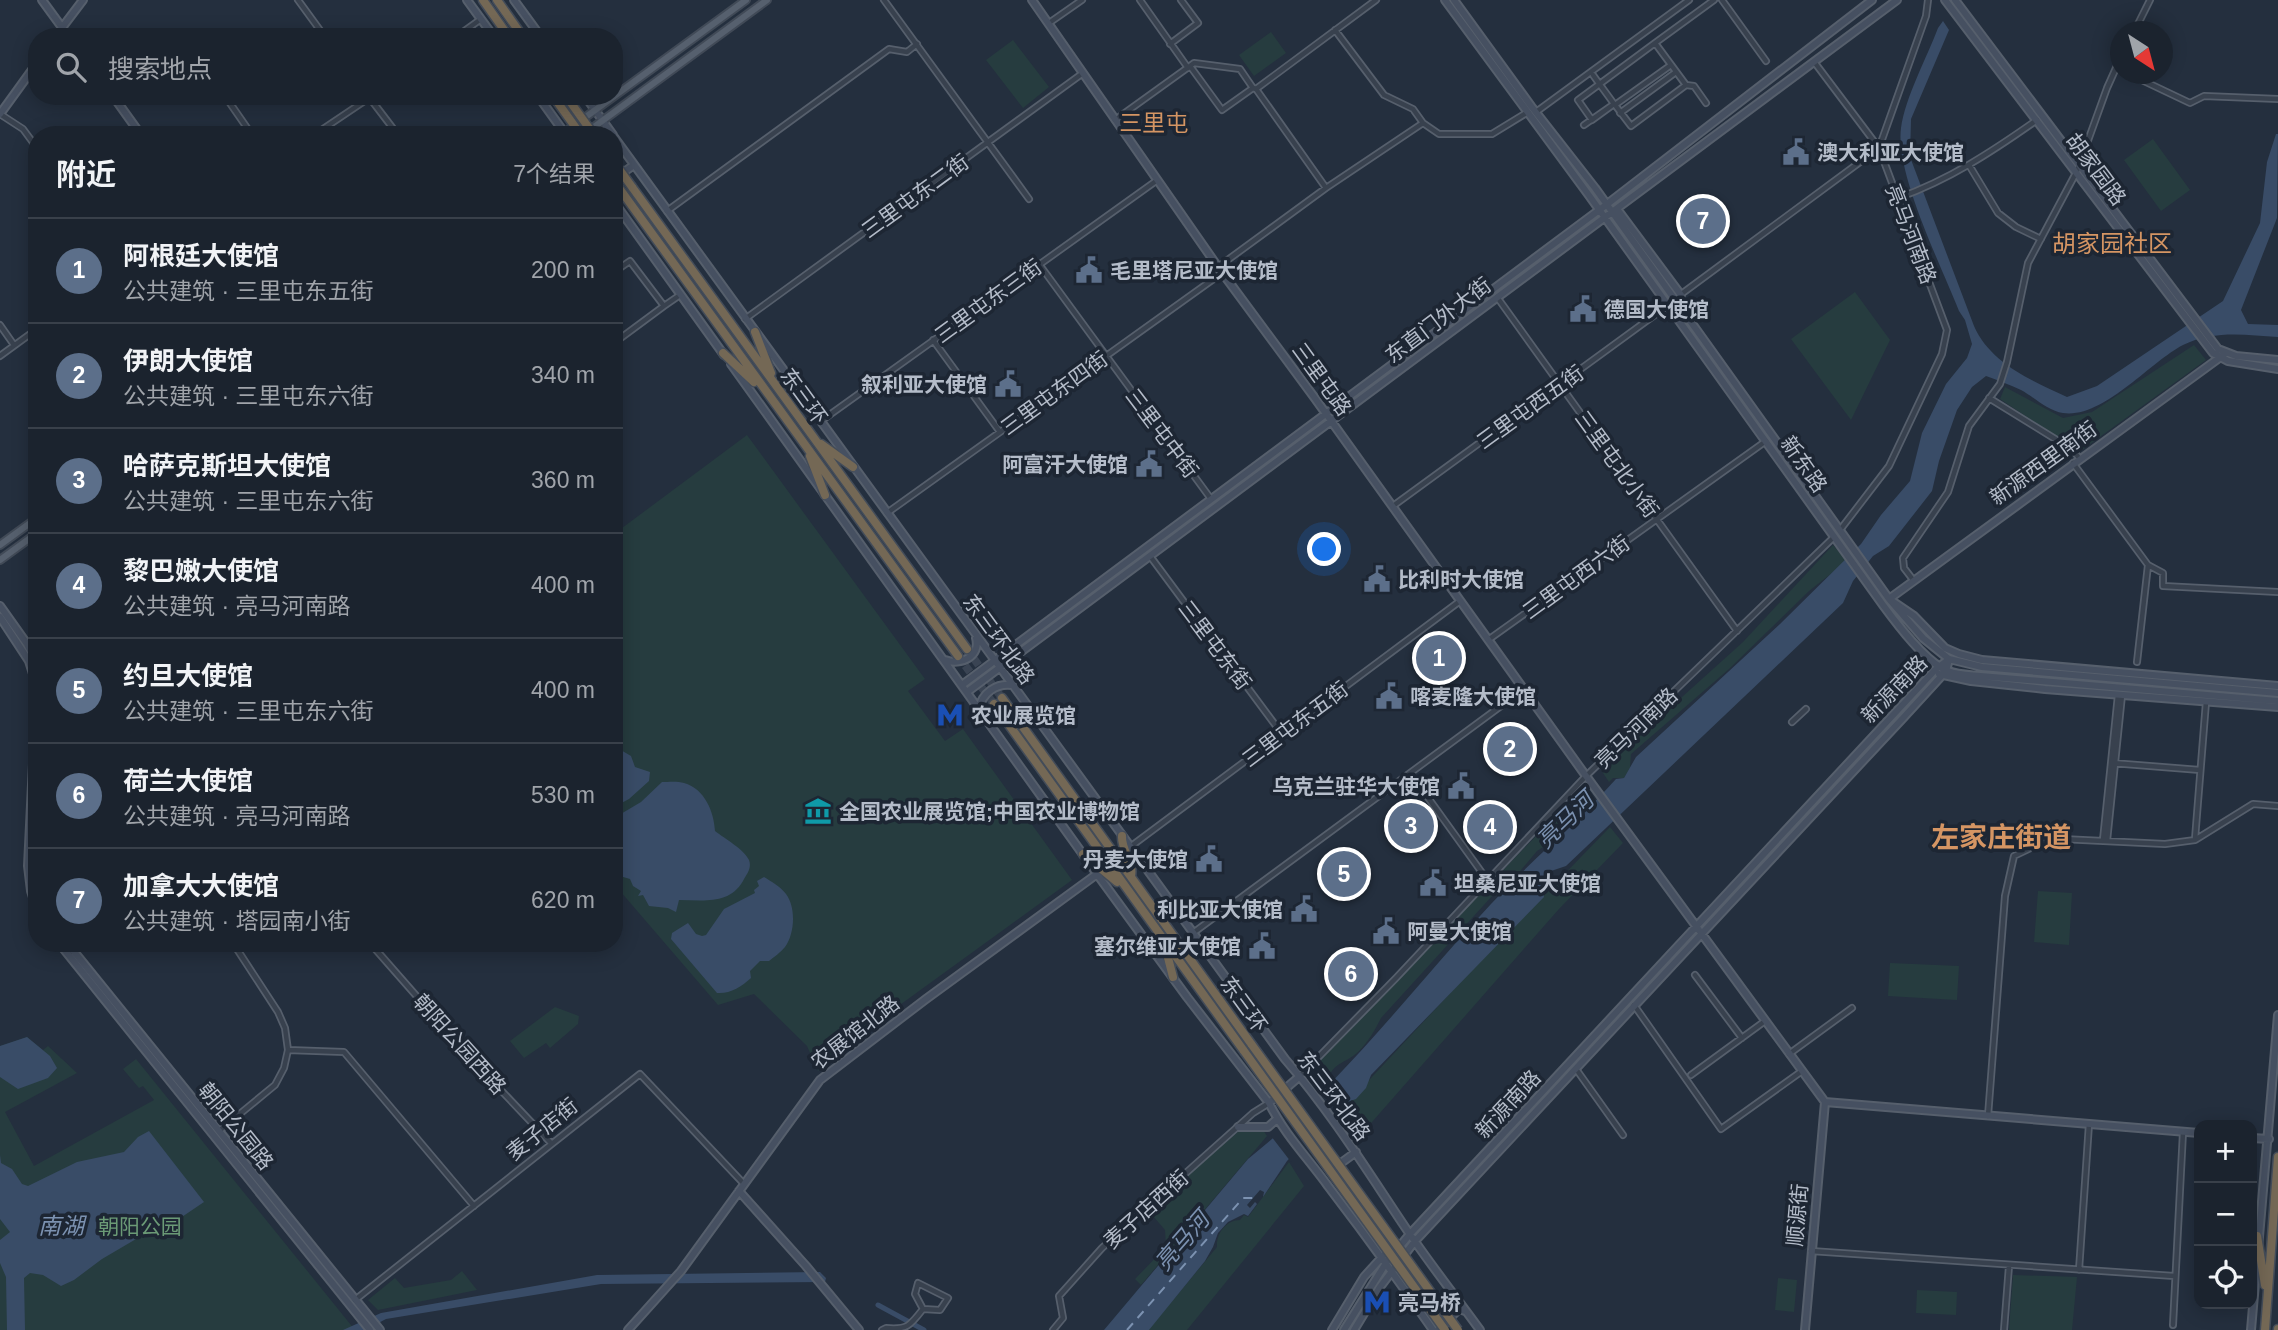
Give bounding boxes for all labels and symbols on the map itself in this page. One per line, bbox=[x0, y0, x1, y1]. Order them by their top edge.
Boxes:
north arrow bbox=[2110, 21, 2173, 84]
district label: 三里屯 bbox=[1120, 110, 1189, 136]
street label: 胡家园路 bbox=[2062, 129, 2130, 209]
public building icon: 澳大利亚大使馆 bbox=[1781, 137, 1811, 167]
place label: 澳大利亚大使馆 bbox=[1817, 141, 1964, 164]
street label: 三里屯东二街 bbox=[857, 150, 973, 242]
street label: 亮马河南路 bbox=[1881, 181, 1941, 287]
pin: 7 bbox=[1680, 195, 1726, 247]
district label: 胡家园社区 bbox=[2052, 230, 2172, 257]
street label: 三里屯东三街 bbox=[930, 255, 1046, 347]
public building icon: 毛里塔尼亚大使馆 bbox=[1074, 255, 1104, 285]
place label: 毛里塔尼亚大使馆 bbox=[1110, 259, 1278, 282]
street label: 东直门外大街 bbox=[1381, 273, 1495, 367]
public building icon: 德国大使馆 bbox=[1568, 294, 1598, 324]
place label: 德国大使馆 bbox=[1604, 298, 1709, 321]
street label: 三里屯路 bbox=[1288, 338, 1356, 420]
street label: 三里屯东四街 bbox=[996, 347, 1112, 439]
street label: 三里屯西五街 bbox=[1472, 361, 1588, 453]
street label: 东三环 bbox=[776, 364, 832, 428]
public building icon: 叙利亚大使馆 bbox=[993, 369, 1023, 399]
place label: 叙利亚大使馆 bbox=[861, 373, 987, 396]
street label: 三里屯中街 bbox=[1121, 384, 1203, 482]
street label: 三里屯北小街 bbox=[1571, 406, 1663, 522]
street label: 新源西里南街 bbox=[1985, 417, 2101, 509]
street label: 新东路 bbox=[1777, 432, 1831, 496]
public building icon: 阿富汗大使馆 bbox=[1134, 449, 1164, 479]
place label: 阿富汗大使馆 bbox=[1002, 453, 1128, 476]
street label: 三里屯西六街 bbox=[1518, 531, 1634, 623]
your location bbox=[1307, 532, 1341, 566]
public building icon: 比利时大使馆 bbox=[1362, 564, 1392, 594]
place label: 比利时大使馆 bbox=[1398, 568, 1524, 591]
street label: 东三环北路 bbox=[959, 590, 1039, 688]
street label: 三里屯东街 bbox=[1174, 596, 1256, 694]
pin: 1 bbox=[1416, 632, 1462, 684]
street label: 新源南路 bbox=[1857, 651, 1931, 727]
street label: 三里屯东五街 bbox=[1238, 677, 1352, 771]
public building icon: 喀麦隆大使馆 bbox=[1374, 681, 1404, 711]
street label: 亮马河南路 bbox=[1590, 683, 1682, 773]
place label: 喀麦隆大使馆 bbox=[1410, 685, 1536, 708]
metro station icon: 农业展览馆 bbox=[935, 700, 965, 730]
place label: 农业展览馆 bbox=[971, 704, 1076, 727]
pin: 2 bbox=[1487, 723, 1533, 775]
public building icon: 乌克兰驻华大使馆 bbox=[1446, 771, 1476, 801]
place label: 乌克兰驻华大使馆 bbox=[1272, 775, 1440, 798]
water label: 亮马河 bbox=[1531, 784, 1602, 853]
museum icon: 全国农业展览馆;中国农业博物馆 bbox=[803, 796, 833, 826]
place label: 全国农业展览馆;中国农业博物馆 bbox=[839, 800, 1140, 823]
pin: 3 bbox=[1388, 800, 1434, 852]
pin: 4 bbox=[1467, 801, 1513, 853]
district label: 左家庄街道 bbox=[1931, 822, 2071, 853]
public building icon: 丹麦大使馆 bbox=[1194, 844, 1224, 874]
place label: 丹麦大使馆 bbox=[1083, 848, 1188, 871]
pin: 5 bbox=[1321, 848, 1367, 900]
public building icon: 坦桑尼亚大使馆 bbox=[1418, 868, 1448, 898]
place label: 坦桑尼亚大使馆 bbox=[1454, 872, 1601, 895]
public building icon: 利比亚大使馆 bbox=[1289, 894, 1319, 924]
place label: 利比亚大使馆 bbox=[1157, 898, 1283, 921]
public building icon: 阿曼大使馆 bbox=[1371, 916, 1401, 946]
place label: 阿曼大使馆 bbox=[1407, 920, 1512, 943]
public building icon: 塞尔维亚大使馆 bbox=[1247, 931, 1277, 961]
place label: 塞尔维亚大使馆 bbox=[1094, 935, 1241, 958]
pin: 6 bbox=[1328, 948, 1374, 1000]
street label: 东三环 bbox=[1216, 972, 1272, 1036]
street label: 朝阳公园西路 bbox=[409, 989, 511, 1099]
street label: 农展馆北路 bbox=[807, 991, 903, 1073]
street label: 东三环北路 bbox=[1293, 1047, 1375, 1145]
street label: 新源南路 bbox=[1471, 1065, 1545, 1143]
street label: 朝阳公园路 bbox=[194, 1078, 278, 1174]
street label: 麦子店街 bbox=[502, 1094, 582, 1164]
street label: 麦子店西街 bbox=[1099, 1165, 1193, 1253]
street label: 顺源街 bbox=[1783, 1183, 1811, 1247]
water label: 亮马河 bbox=[1150, 1203, 1217, 1276]
water label: 南湖 bbox=[38, 1213, 87, 1239]
park label: 朝阳公园 bbox=[98, 1215, 182, 1238]
metro station icon: 亮马桥 bbox=[1362, 1287, 1392, 1317]
place label: 亮马桥 bbox=[1398, 1291, 1461, 1314]

